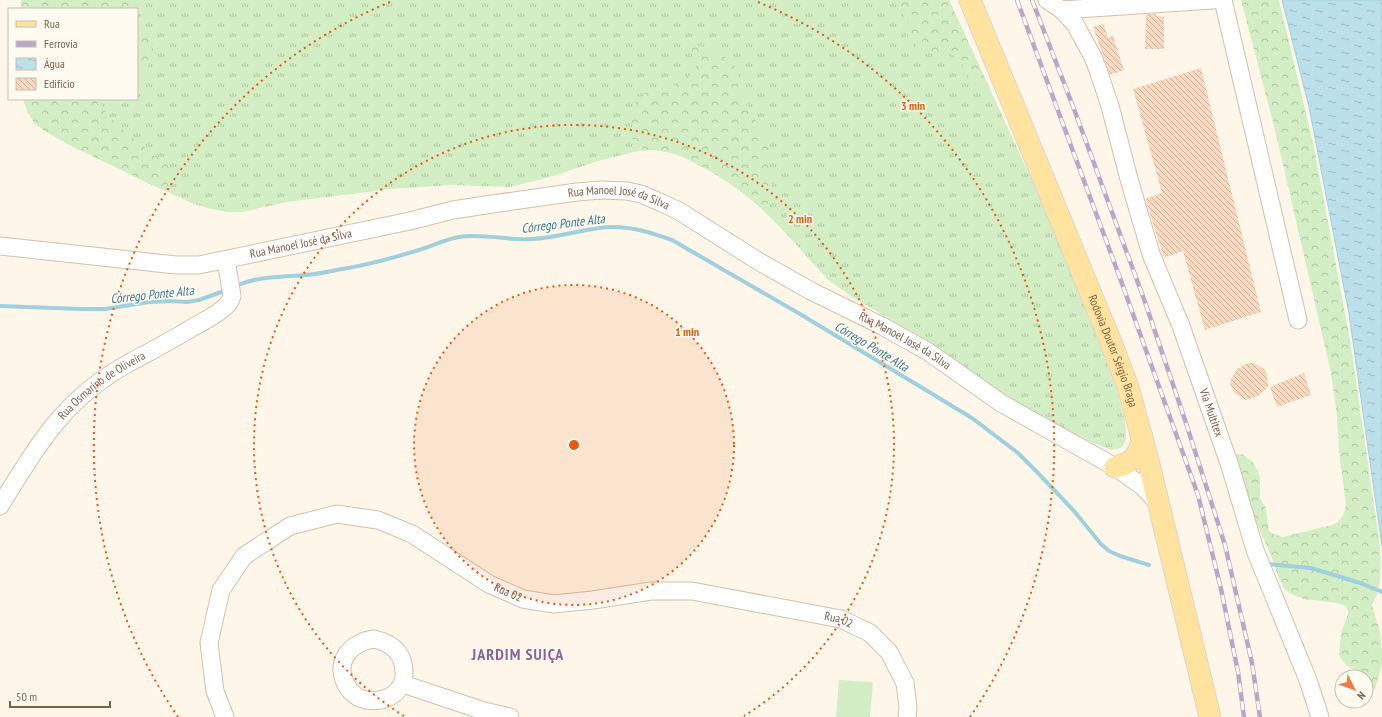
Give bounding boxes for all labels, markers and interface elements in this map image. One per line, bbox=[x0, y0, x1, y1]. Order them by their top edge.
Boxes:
legend bbox=[8, 8, 138, 100]
text: Rua bbox=[44, 16, 60, 31]
text: Ferrovia bbox=[44, 36, 78, 51]
text: Água bbox=[44, 56, 65, 71]
text: Edifício bbox=[44, 76, 75, 91]
text: 3 min bbox=[901, 98, 925, 113]
street label: Rua Manoel José da Silva bbox=[567, 182, 672, 213]
water label: Córrego Ponte Alta bbox=[521, 210, 606, 237]
text: 2 min bbox=[788, 211, 812, 226]
street label: Rua Manoel José da Silva bbox=[248, 225, 353, 261]
water label: Córrego Ponte Alta bbox=[110, 282, 195, 307]
street label: Rodovia Doutor Sérgio Braga bbox=[1085, 292, 1141, 409]
street label: Rua Manoel José da Silva bbox=[857, 308, 954, 373]
water label: Córrego Ponte Alta bbox=[832, 318, 913, 376]
text: 1 min bbox=[675, 324, 699, 339]
street label: Rua Osmarino de Oliveira bbox=[54, 348, 148, 422]
street label: Via Multitex bbox=[1196, 385, 1227, 439]
centre of rings bbox=[567, 438, 581, 452]
street label: Rua 02 bbox=[492, 579, 525, 605]
street label: Rua 02 bbox=[823, 608, 856, 631]
district label: JARDIM SUIÇA bbox=[471, 644, 564, 664]
north arrow bbox=[1334, 669, 1374, 709]
scale bar bbox=[10, 683, 110, 709]
text: 50 m bbox=[16, 689, 37, 704]
text: N bbox=[1354, 689, 1369, 703]

